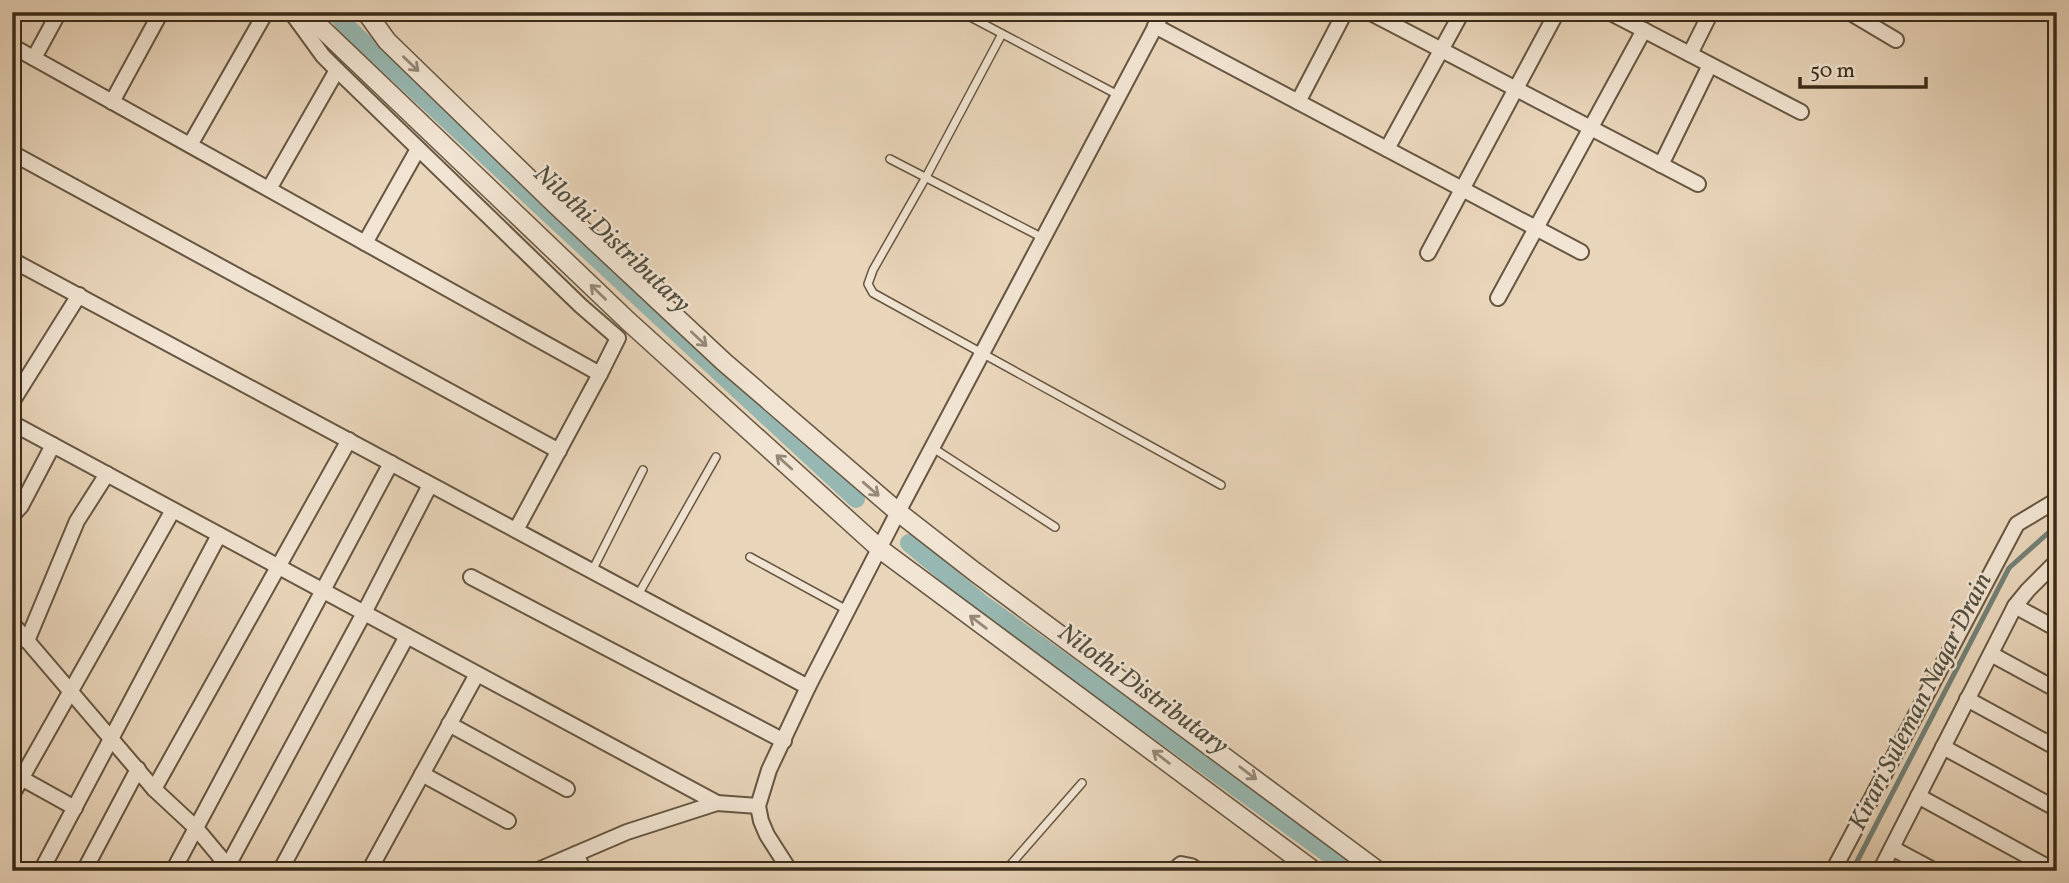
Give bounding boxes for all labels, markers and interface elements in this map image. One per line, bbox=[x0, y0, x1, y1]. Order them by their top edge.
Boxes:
scale bar bbox=[1800, 46, 1926, 90]
one-way arrow bbox=[402, 55, 419, 72]
text: 50 m bbox=[1810, 57, 1855, 86]
water label: Nilothi Distributary bbox=[525, 157, 698, 322]
one-way arrow bbox=[589, 284, 606, 301]
one-way arrow bbox=[690, 330, 708, 347]
one-way arrow bbox=[775, 454, 793, 470]
one-way arrow bbox=[862, 481, 880, 497]
water label: Kirari Suleman Nagar Drain bbox=[1840, 567, 2001, 837]
one-way arrow bbox=[969, 615, 988, 629]
water label: Nilothi Distributary bbox=[1050, 615, 1236, 764]
one-way arrow bbox=[1152, 750, 1171, 765]
one-way arrow bbox=[1238, 766, 1257, 781]

